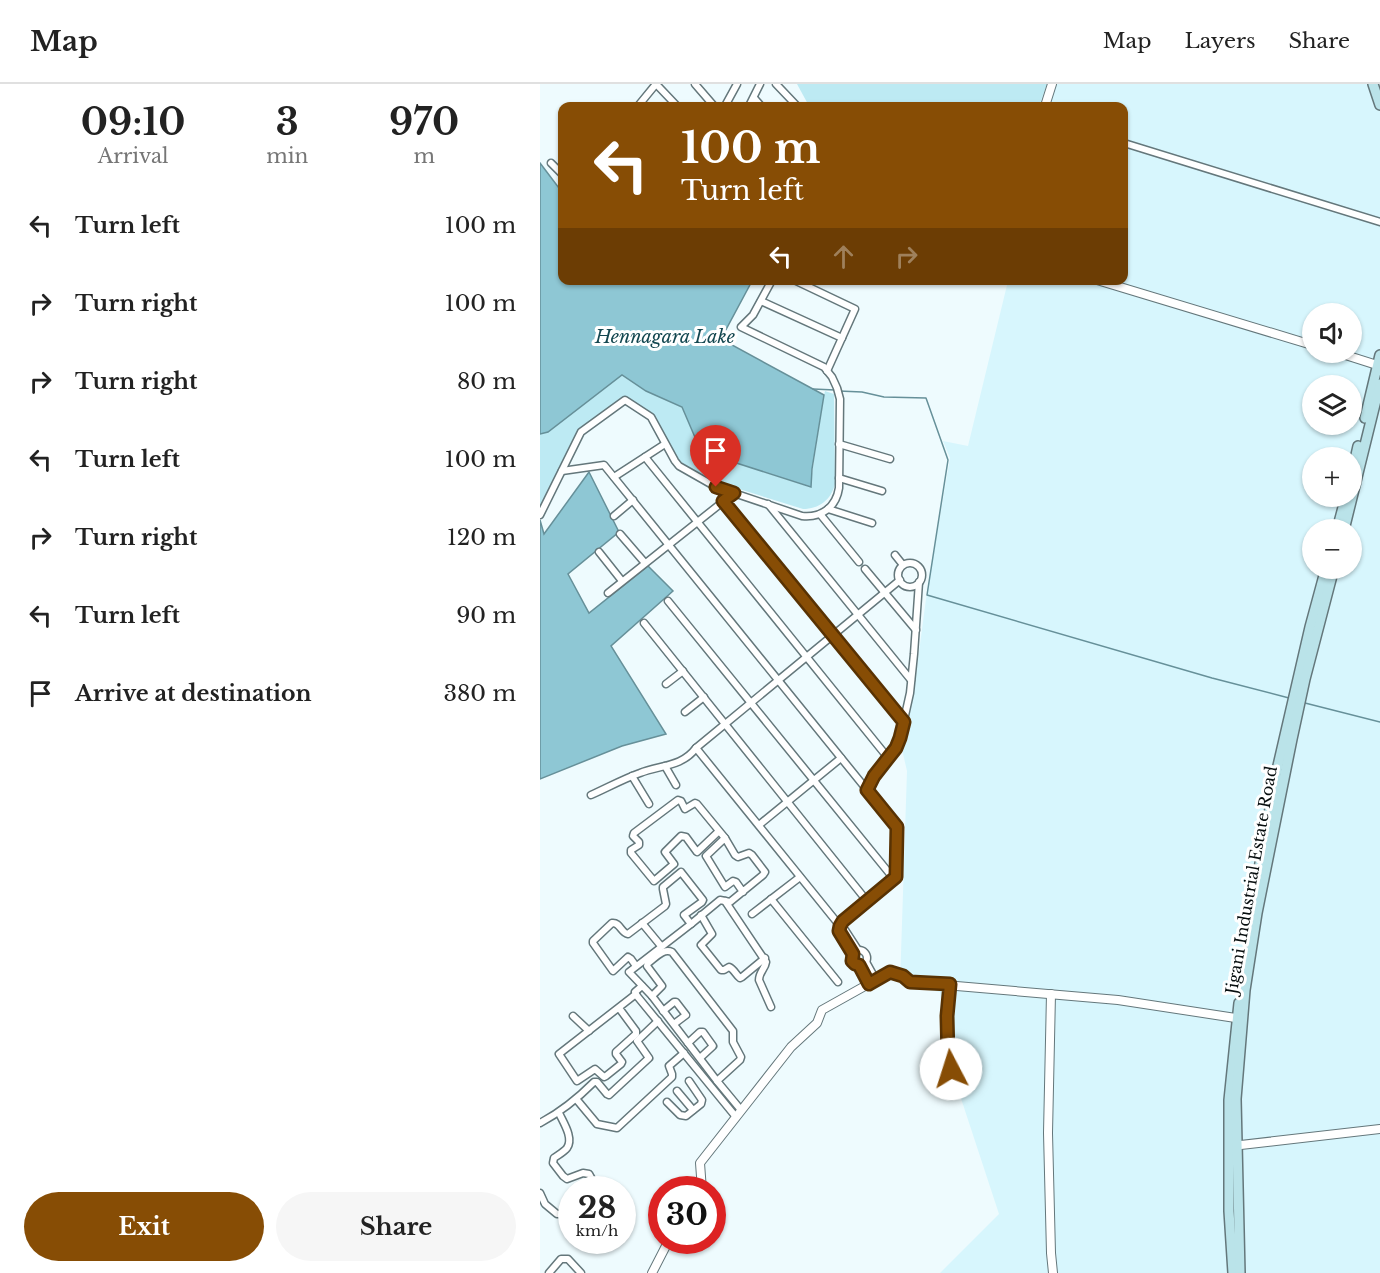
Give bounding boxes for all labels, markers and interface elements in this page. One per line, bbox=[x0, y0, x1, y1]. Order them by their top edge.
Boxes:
text: Map bbox=[30, 24, 98, 59]
text: Map bbox=[1103, 28, 1152, 54]
text: Layers bbox=[1185, 28, 1256, 54]
text: Share bbox=[1289, 28, 1350, 54]
text: 09:10 bbox=[81, 100, 185, 145]
text: 3 bbox=[276, 100, 299, 145]
text: 970 bbox=[389, 100, 459, 145]
text: 100 m bbox=[681, 122, 820, 174]
icon: left bbox=[582, 126, 660, 204]
text: Arrival bbox=[98, 144, 169, 168]
text: min bbox=[266, 144, 308, 168]
text: m bbox=[413, 144, 435, 168]
text: Turn left bbox=[681, 174, 804, 207]
icon: left bbox=[24, 209, 57, 242]
text: Turn left bbox=[75, 212, 180, 239]
text: 100 m bbox=[445, 212, 516, 239]
icon: left bbox=[764, 240, 797, 273]
icon: ahead bbox=[827, 240, 860, 273]
icon: right bbox=[890, 240, 923, 273]
icon: right bbox=[24, 287, 57, 320]
text: Turn right bbox=[75, 290, 197, 317]
text: 100 m bbox=[445, 290, 516, 317]
map controls bbox=[1302, 303, 1362, 579]
button: sound bbox=[1302, 303, 1362, 363]
water label: Hennagara Lake bbox=[594, 326, 735, 348]
icon: right bbox=[24, 365, 57, 398]
text: Turn right bbox=[75, 368, 197, 395]
text: 80 m bbox=[457, 368, 516, 395]
button: layers bbox=[1302, 375, 1362, 435]
pin bbox=[690, 425, 741, 487]
icon: arrive bbox=[699, 434, 732, 467]
icon: left bbox=[24, 443, 57, 476]
text: Turn left bbox=[75, 446, 180, 473]
text: 100 m bbox=[445, 446, 516, 473]
button: + bbox=[1302, 447, 1362, 507]
button: − bbox=[1302, 519, 1362, 579]
icon: right bbox=[24, 521, 57, 554]
text: Turn right bbox=[75, 524, 197, 551]
text: 120 m bbox=[447, 524, 516, 551]
icon: left bbox=[24, 599, 57, 632]
text: Turn left bbox=[75, 602, 180, 629]
text: 90 m bbox=[456, 602, 516, 629]
icon: arrive bbox=[24, 677, 57, 710]
text: Arrive at destination bbox=[75, 680, 312, 707]
text: 380 m bbox=[443, 680, 516, 707]
street label: Jigani Industrial Estate Road bbox=[1221, 764, 1281, 998]
position arrow bbox=[919, 1037, 983, 1101]
speed limit sign: 30 bbox=[648, 1176, 726, 1254]
text: 28 bbox=[578, 1189, 616, 1226]
button: Exit bbox=[24, 1192, 264, 1261]
button: Share bbox=[276, 1192, 516, 1261]
text: km/h bbox=[576, 1221, 618, 1240]

